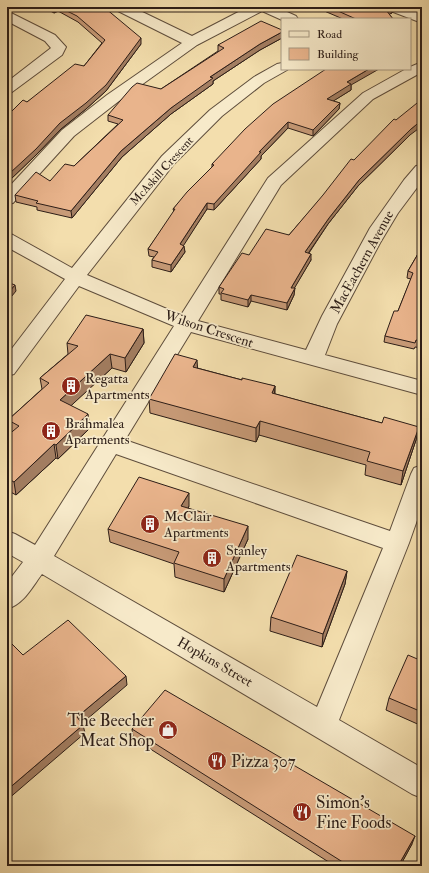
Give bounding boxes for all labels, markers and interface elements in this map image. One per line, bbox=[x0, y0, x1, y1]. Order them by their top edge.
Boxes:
legend bbox=[281, 18, 411, 70]
text: Road bbox=[317, 27, 342, 42]
text: Building bbox=[317, 47, 360, 62]
street label: McAskill Crescent bbox=[127, 133, 197, 209]
street label: MacEachern Avenue bbox=[327, 207, 397, 317]
street label: Wilson Crescent bbox=[161, 306, 256, 351]
place label: Regatta Apartments bbox=[84, 370, 150, 404]
building icon: Regatta Apartments bbox=[60, 375, 82, 397]
place label: Brahmalea Apartments bbox=[64, 415, 130, 449]
building icon: Brahmalea Apartments bbox=[40, 420, 62, 442]
place label: McClair Apartments bbox=[163, 508, 229, 542]
building icon: McClair Apartments bbox=[139, 513, 161, 535]
place label: Stanley Apartments bbox=[225, 542, 291, 576]
building icon: Stanley Apartments bbox=[201, 547, 223, 569]
street label: Hopkins Street bbox=[174, 634, 256, 691]
place label: The Beecher Meat Shop bbox=[67, 710, 155, 752]
shop icon: The Beecher Meat Shop bbox=[157, 719, 179, 741]
restaurant icon: Pizza 307 bbox=[206, 750, 228, 772]
place label: Pizza 307 bbox=[231, 751, 296, 772]
place label: Simon's Fine Foods bbox=[316, 792, 391, 833]
restaurant icon: Simon's Fine Foods bbox=[291, 801, 313, 823]

